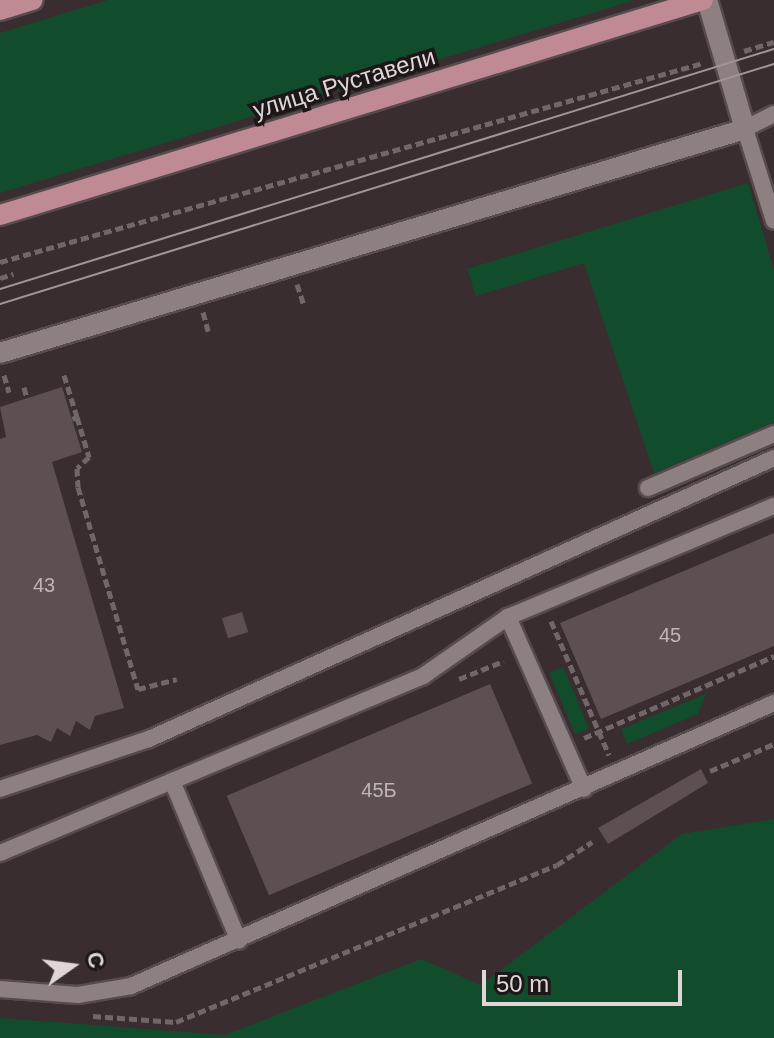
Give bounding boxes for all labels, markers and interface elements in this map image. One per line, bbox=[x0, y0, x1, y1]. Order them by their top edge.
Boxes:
street label: улица Руставели bbox=[249, 42, 439, 124]
house number: 43 bbox=[33, 573, 55, 597]
house number: 45 bbox=[659, 623, 681, 647]
house number: 45Б bbox=[361, 778, 397, 802]
north arrow bbox=[32, 926, 112, 1006]
text: С bbox=[82, 949, 110, 971]
scale bar bbox=[486, 954, 686, 1004]
text: 50 m bbox=[496, 970, 549, 997]

